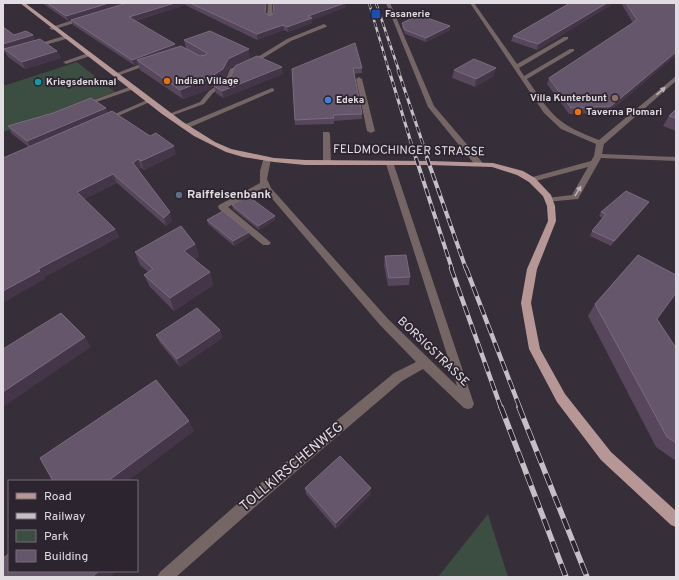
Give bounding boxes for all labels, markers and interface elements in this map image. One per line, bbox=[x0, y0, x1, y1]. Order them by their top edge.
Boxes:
marker: Fasanerie bbox=[370, 8, 382, 20]
place label: Fasanerie bbox=[385, 8, 430, 21]
place label: Indian Village bbox=[175, 75, 239, 88]
place label: Kriegsdenkmal bbox=[46, 76, 117, 89]
marker: Indian Village bbox=[162, 76, 172, 86]
marker: Kriegsdenkmal bbox=[33, 77, 43, 87]
one-way arrow bbox=[656, 86, 667, 95]
place label: Villa Kunterbunt bbox=[530, 92, 607, 105]
marker: Villa Kunterbunt bbox=[610, 93, 620, 103]
place label: Edeka bbox=[336, 94, 364, 107]
marker: Edeka bbox=[323, 95, 333, 105]
place label: Taverna Plomari bbox=[586, 106, 662, 119]
marker: Taverna Plomari bbox=[573, 107, 583, 117]
street label: FELDMOCHINGER STRASSE bbox=[333, 142, 485, 160]
one-way arrow bbox=[574, 186, 582, 196]
place label: Raiffeisenbank bbox=[187, 187, 271, 203]
marker: Raiffeisenbank bbox=[174, 190, 184, 200]
street label: BORSIGSTRASSE bbox=[394, 314, 472, 390]
street label: TOLLKIRSCHENWEG bbox=[237, 419, 347, 515]
legend bbox=[8, 480, 138, 572]
text: Road bbox=[44, 489, 72, 505]
text: Railway bbox=[44, 509, 85, 525]
text: Park bbox=[44, 529, 69, 545]
text: Building bbox=[44, 549, 88, 565]

